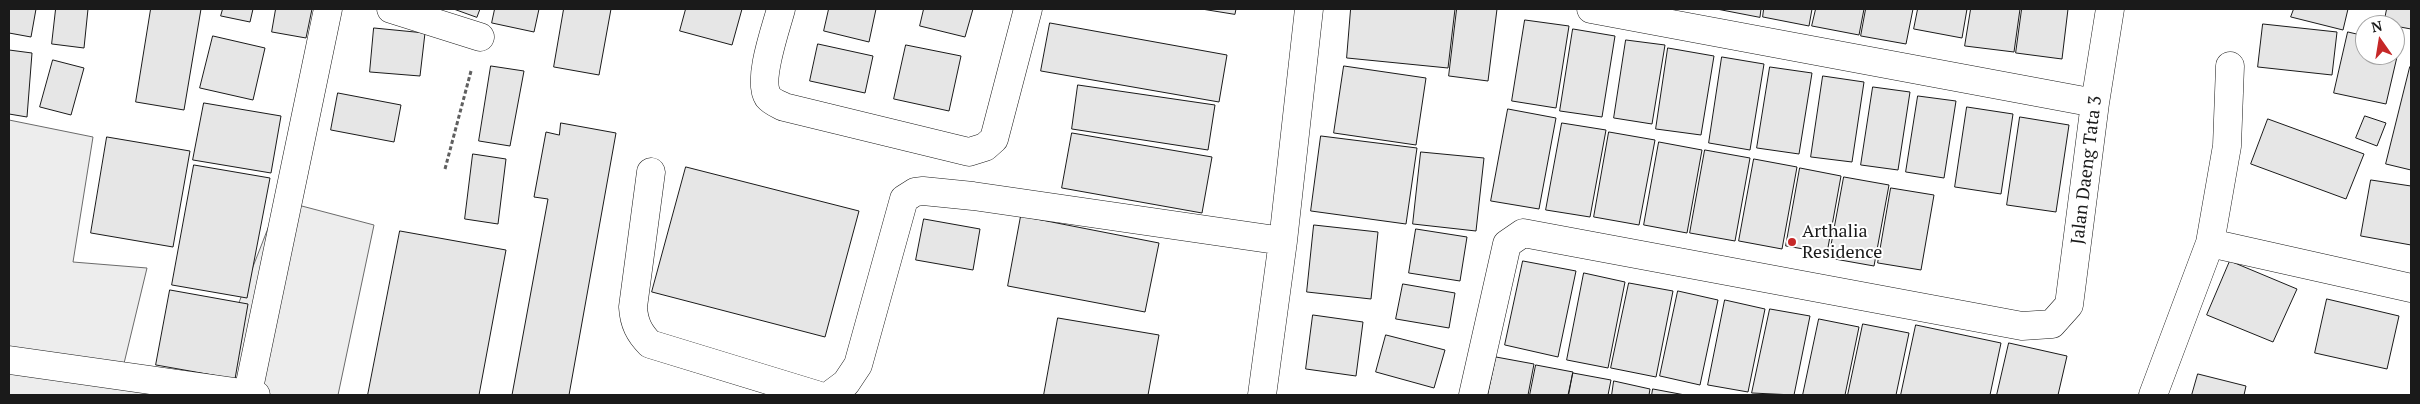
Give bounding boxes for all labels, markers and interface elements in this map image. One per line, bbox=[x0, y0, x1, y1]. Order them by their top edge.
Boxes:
north arrow bbox=[2355, 15, 2405, 65]
text: N bbox=[2369, 15, 2384, 36]
street label: Jalan Daeng Tata 3 bbox=[2067, 94, 2107, 246]
place label: Arthalia Residence bbox=[1802, 221, 1882, 264]
marker: Arthalia Residence bbox=[1786, 236, 1798, 248]

